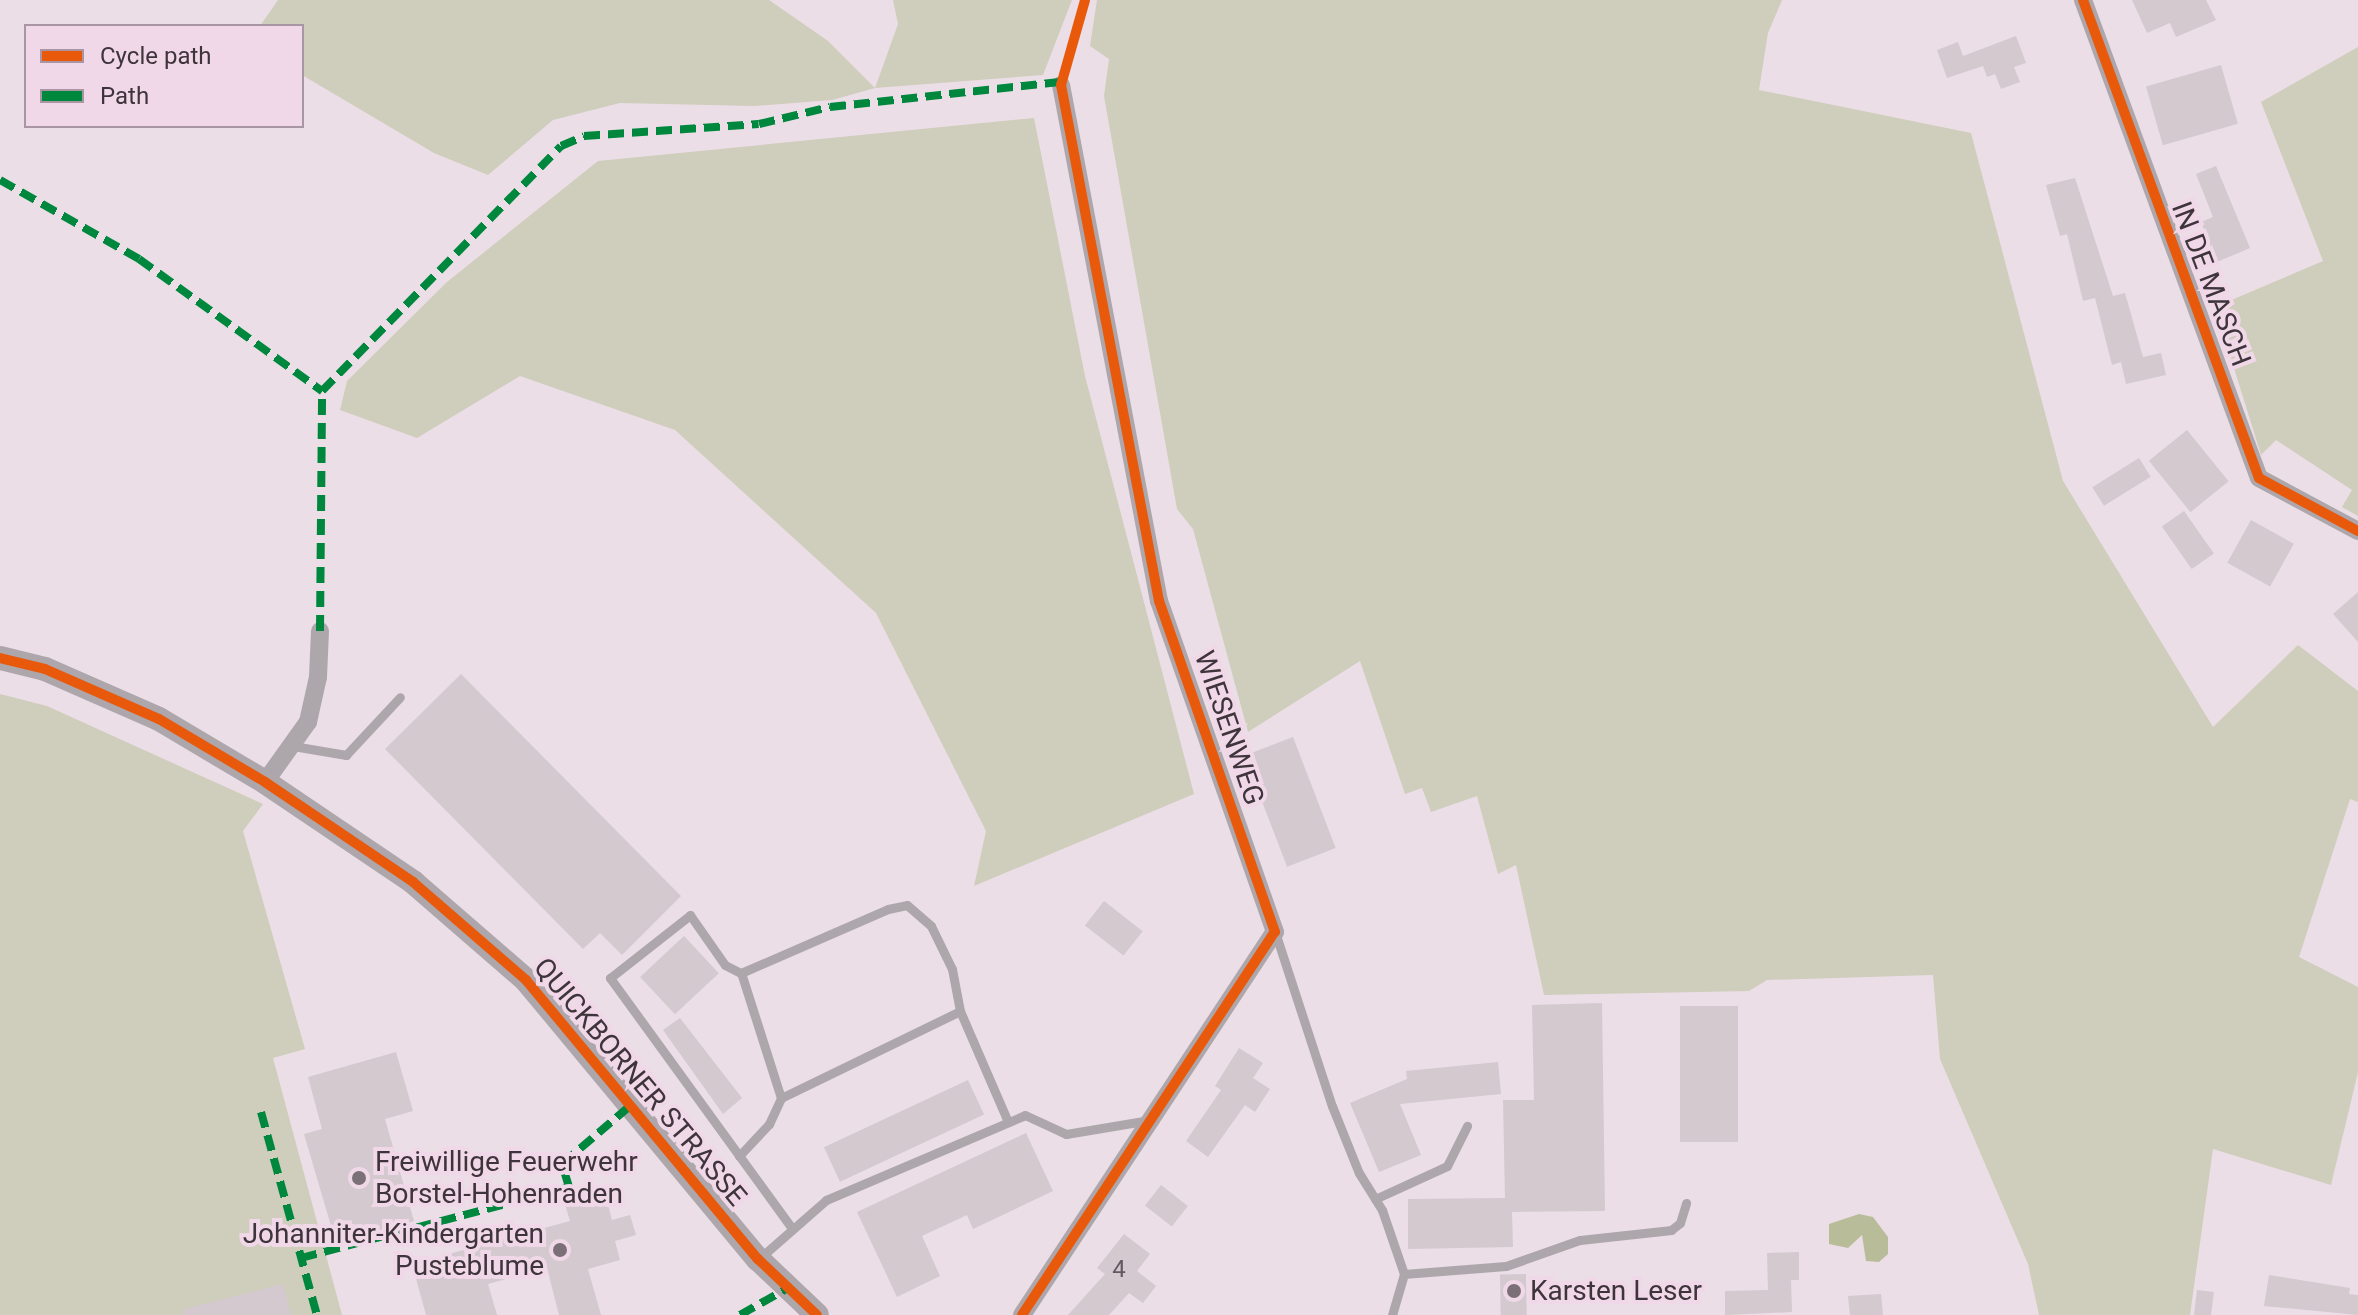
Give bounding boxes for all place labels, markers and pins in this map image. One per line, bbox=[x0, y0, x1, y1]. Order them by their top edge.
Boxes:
place label: Freiwillige Feuerwehr Borstel-Hohenraden bbox=[375, 1145, 638, 1211]
marker: Freiwillige Feuerwehr Borstel-Hohenraden bbox=[350, 1169, 368, 1187]
place label: Johanniter-Kindergarten Pusteblume bbox=[243, 1217, 544, 1283]
marker: Johanniter-Kindergarten Pusteblume bbox=[551, 1241, 569, 1259]
place label: Karsten Leser bbox=[1530, 1274, 1702, 1308]
marker: Karsten Leser bbox=[1505, 1282, 1523, 1300]

